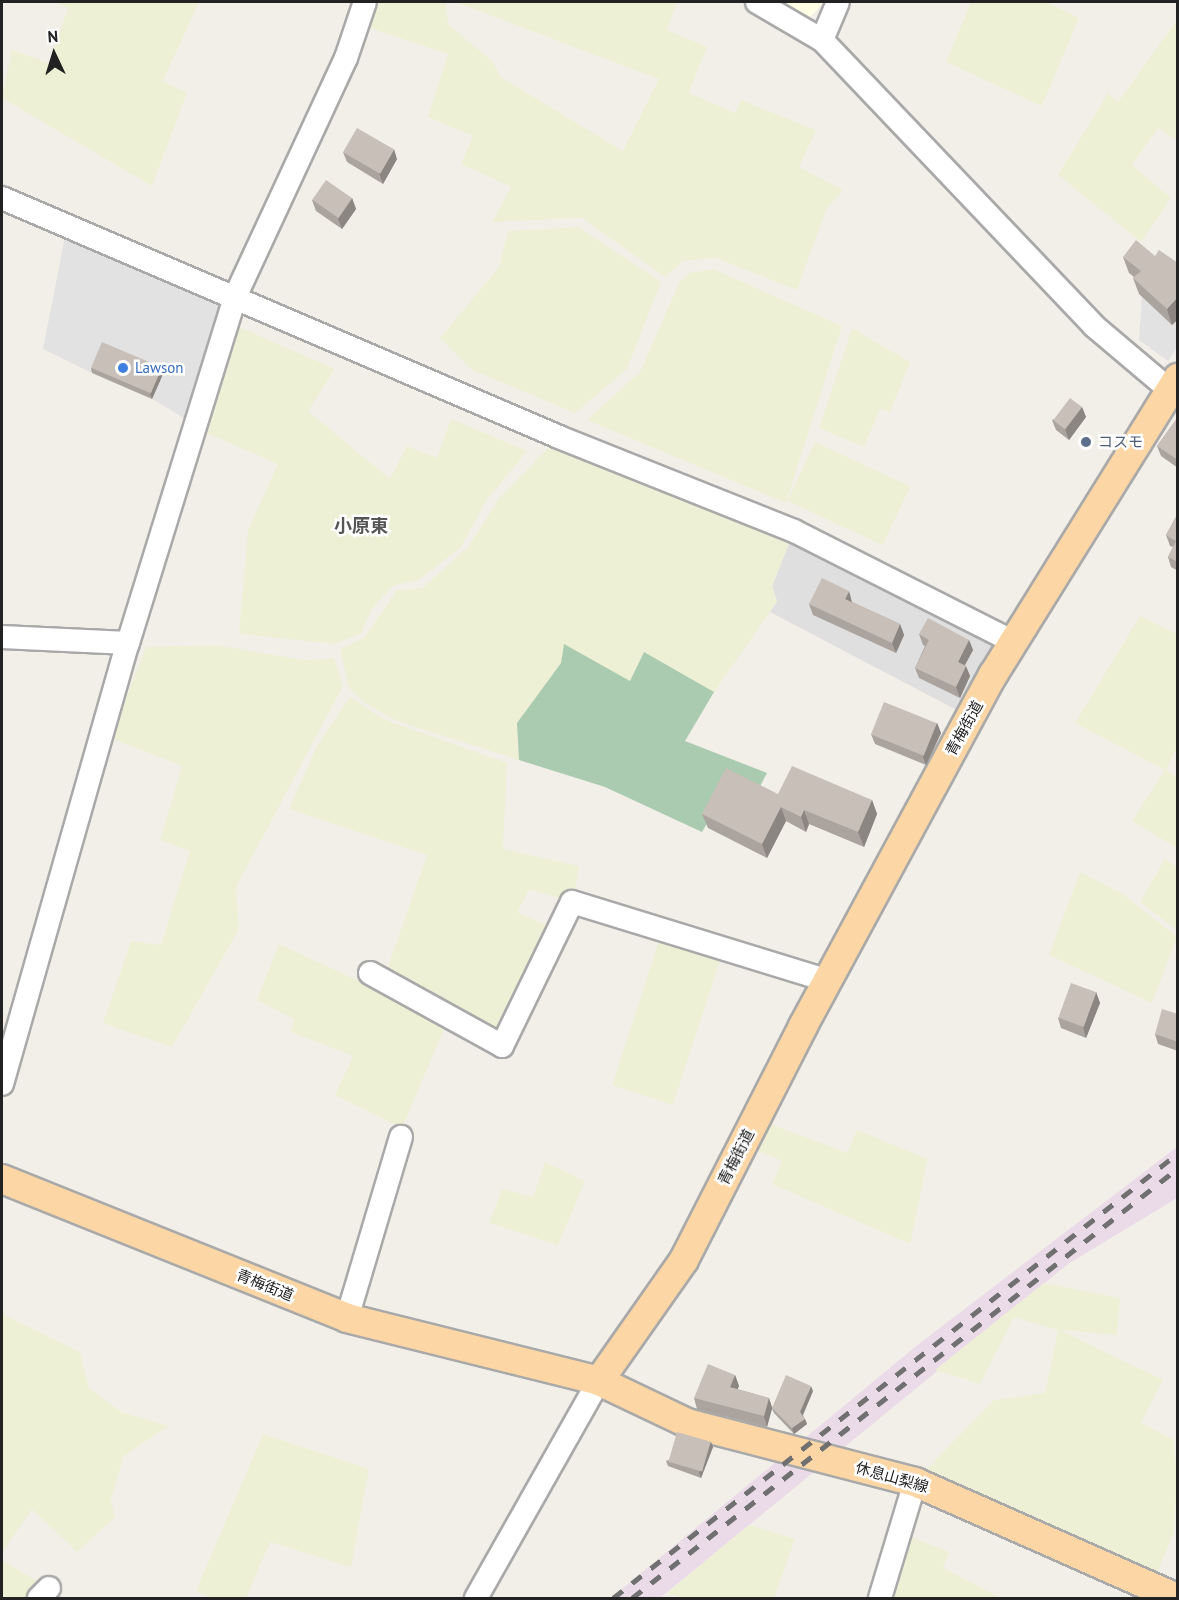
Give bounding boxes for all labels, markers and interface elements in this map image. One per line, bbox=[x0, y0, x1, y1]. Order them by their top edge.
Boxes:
north arrow bbox=[24, 24, 84, 84]
text: N bbox=[47, 26, 59, 46]
place label: Lawson bbox=[135, 359, 183, 377]
marker: Lawson bbox=[116, 361, 130, 375]
place label: コスモ bbox=[1098, 433, 1143, 451]
marker: コスモ bbox=[1079, 435, 1093, 449]
district label: 小原東 bbox=[334, 515, 388, 537]
street label: 青梅街道 bbox=[942, 697, 986, 759]
street label: 青梅街道 bbox=[714, 1126, 758, 1188]
street label: 青梅街道 bbox=[234, 1265, 296, 1305]
street label: 休息山梨線 bbox=[853, 1458, 931, 1496]

